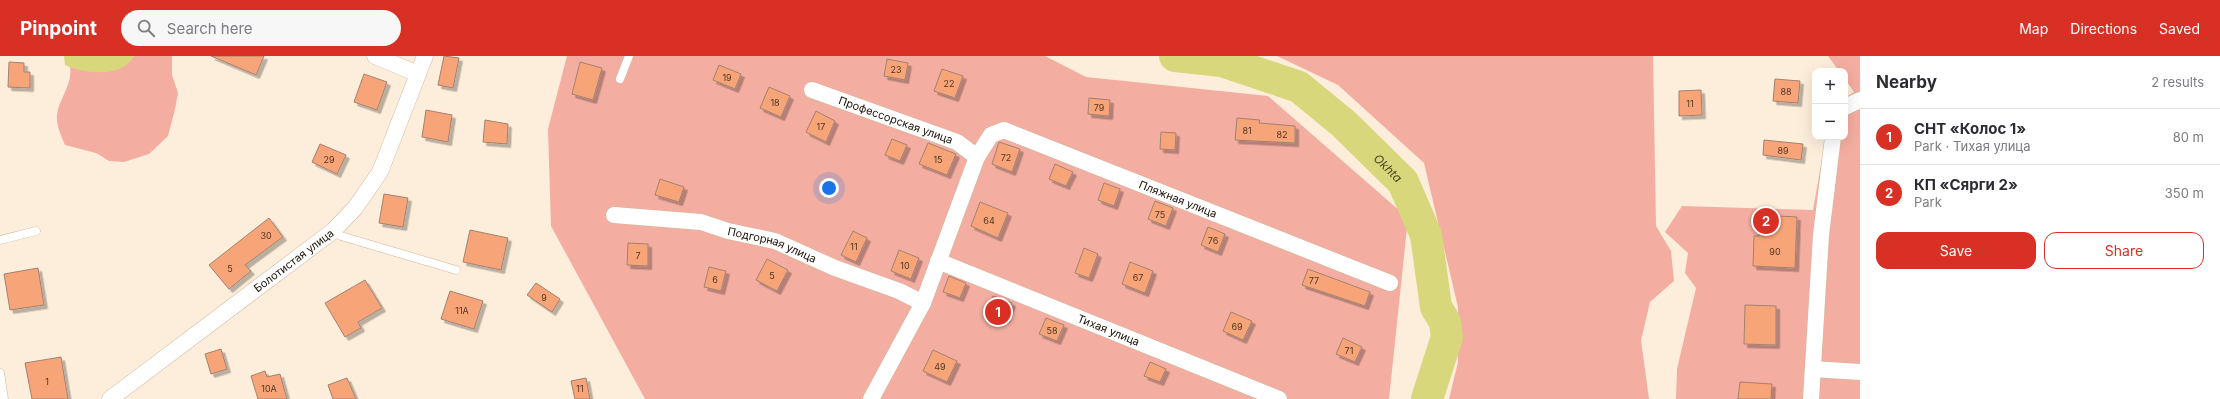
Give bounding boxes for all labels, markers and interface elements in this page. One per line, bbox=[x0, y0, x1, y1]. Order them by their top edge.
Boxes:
search box bbox=[121, 10, 401, 46]
text: Pinpoint bbox=[20, 17, 97, 40]
icon: search bbox=[135, 17, 157, 39]
text: Search here bbox=[167, 19, 253, 38]
text: Map bbox=[2019, 20, 2048, 37]
text: Directions bbox=[2070, 20, 2137, 37]
text: Saved bbox=[2159, 20, 2200, 37]
house number: 23 bbox=[890, 64, 902, 75]
map controls bbox=[1812, 68, 1848, 140]
button: + bbox=[1812, 68, 1848, 104]
house number: 19 bbox=[722, 72, 732, 83]
text: Nearby bbox=[1876, 72, 1937, 92]
text: 2 results bbox=[2151, 74, 2204, 90]
house number: 22 bbox=[944, 78, 954, 89]
house number: 88 bbox=[1780, 86, 1792, 97]
street label: Профессорская улица bbox=[837, 93, 955, 147]
house number: 18 bbox=[770, 97, 780, 108]
house number: 11 bbox=[1686, 98, 1694, 109]
house number: 79 bbox=[1094, 102, 1105, 113]
button: − bbox=[1812, 104, 1848, 140]
text: СНТ «Колос 1» bbox=[1914, 119, 2026, 138]
house number: 17 bbox=[817, 121, 825, 132]
house number: 81 bbox=[1242, 125, 1252, 136]
house number: 82 bbox=[1276, 129, 1288, 140]
text: 1 bbox=[1886, 129, 1892, 145]
text: 80 m bbox=[2173, 129, 2204, 145]
text: Park · Тихая улица bbox=[1914, 138, 2030, 154]
house number: 89 bbox=[1777, 145, 1789, 156]
water label: Okhta bbox=[1371, 150, 1406, 185]
house number: 72 bbox=[1001, 152, 1011, 163]
house number: 29 bbox=[323, 154, 335, 165]
house number: 15 bbox=[933, 154, 943, 165]
text: КП «Сярги 2» bbox=[1914, 175, 2018, 194]
street label: Пляжная улица bbox=[1137, 177, 1219, 221]
your location bbox=[819, 178, 839, 198]
text: 2 bbox=[1885, 185, 1893, 201]
text: 350 m bbox=[2165, 185, 2204, 201]
text: Park bbox=[1914, 194, 1942, 210]
pin: 2 bbox=[1753, 206, 1779, 236]
house number: 75 bbox=[1155, 209, 1165, 220]
house number: 64 bbox=[983, 215, 995, 226]
street label: Подгорная улица bbox=[726, 224, 819, 266]
street label: Болотистая улица bbox=[251, 226, 336, 295]
house number: 30 bbox=[260, 230, 272, 241]
button: Save bbox=[1876, 232, 2036, 269]
button: Share bbox=[2044, 232, 2204, 269]
house number: 76 bbox=[1208, 235, 1219, 246]
house number: 11 bbox=[850, 241, 858, 252]
house number: 90 bbox=[1769, 246, 1781, 257]
house number: 7 bbox=[635, 250, 641, 261]
house number: 10 bbox=[900, 260, 910, 271]
house number: 5 bbox=[227, 263, 233, 274]
house number: 5 bbox=[769, 270, 775, 281]
house number: 67 bbox=[1133, 272, 1143, 283]
house number: 6 bbox=[712, 274, 718, 285]
house number: 77 bbox=[1309, 275, 1319, 286]
house number: 9 bbox=[541, 292, 547, 303]
pin: 1 bbox=[985, 297, 1011, 327]
house number: 11А bbox=[455, 305, 469, 316]
street label: Тихая улица bbox=[1075, 311, 1142, 349]
house number: 69 bbox=[1231, 321, 1243, 332]
house number: 58 bbox=[1046, 325, 1058, 336]
house number: 71 bbox=[1345, 345, 1353, 356]
house number: 49 bbox=[934, 361, 946, 372]
house number: 1 bbox=[45, 376, 49, 387]
house number: 10А bbox=[261, 383, 277, 394]
house number: 11 bbox=[576, 383, 584, 394]

